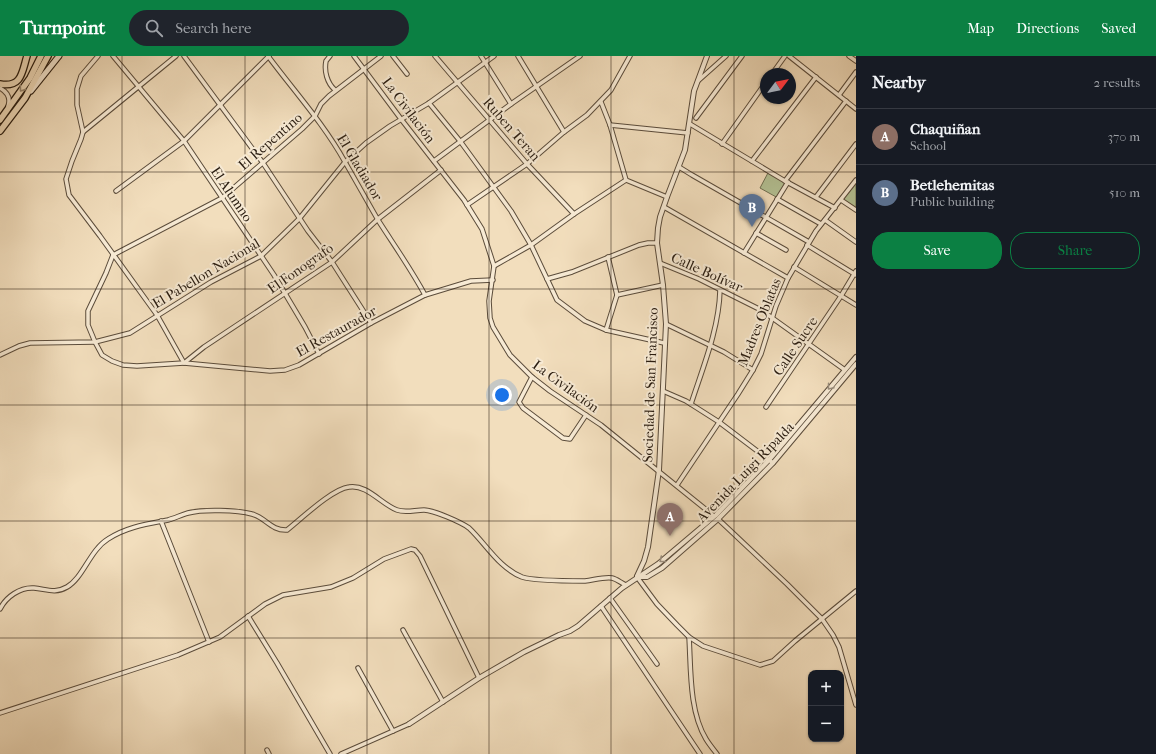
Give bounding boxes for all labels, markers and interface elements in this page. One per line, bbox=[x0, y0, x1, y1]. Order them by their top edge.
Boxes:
search box bbox=[129, 10, 409, 46]
text: Turnpoint bbox=[20, 17, 105, 39]
icon: search bbox=[143, 17, 165, 39]
text: Search here bbox=[175, 19, 251, 37]
text: Map bbox=[967, 20, 994, 37]
text: Directions bbox=[1016, 20, 1079, 37]
text: Saved bbox=[1101, 20, 1136, 37]
north arrow bbox=[760, 68, 796, 104]
text: Nearby bbox=[872, 72, 926, 92]
street label: La Civilación bbox=[378, 74, 439, 147]
text: 2 results bbox=[1094, 75, 1140, 90]
one-way arrow bbox=[20, 84, 27, 91]
street label: Ruben Teran bbox=[479, 94, 544, 165]
street label: El Repentino bbox=[235, 109, 306, 174]
text: Chaquiñan bbox=[910, 120, 981, 138]
text: A bbox=[881, 129, 889, 144]
text: 370 m bbox=[1108, 129, 1140, 144]
street label: El Gladiador bbox=[333, 131, 386, 204]
text: School bbox=[910, 138, 946, 153]
street label: El Alumno bbox=[207, 163, 256, 225]
text: Betlehemitas bbox=[910, 176, 994, 194]
text: B bbox=[881, 185, 889, 200]
text: 510 m bbox=[1109, 185, 1140, 200]
pin: B bbox=[739, 194, 765, 227]
text: Public building bbox=[910, 194, 995, 209]
button: Save bbox=[872, 232, 1002, 269]
button: Share bbox=[1010, 232, 1140, 269]
street label: El Pabellon Nacional bbox=[149, 234, 263, 312]
street label: El Fonografo bbox=[264, 240, 337, 297]
street label: Calle Bolívar bbox=[668, 249, 745, 296]
street label: Madres Oblatas bbox=[734, 276, 785, 369]
street label: El Restaurador bbox=[293, 302, 380, 361]
street label: Sociedad de San Francisco bbox=[639, 307, 662, 463]
street label: Calle Sucre bbox=[769, 313, 821, 379]
street label: La Civilación bbox=[529, 357, 602, 416]
one-way arrow bbox=[828, 382, 835, 389]
your location bbox=[492, 385, 512, 405]
street label: Avenida Luigi Ripalda bbox=[692, 418, 798, 527]
pin: A bbox=[657, 503, 683, 536]
one-way arrow bbox=[660, 555, 667, 562]
map controls bbox=[808, 670, 844, 742]
button: + bbox=[808, 670, 844, 706]
button: − bbox=[808, 706, 844, 742]

